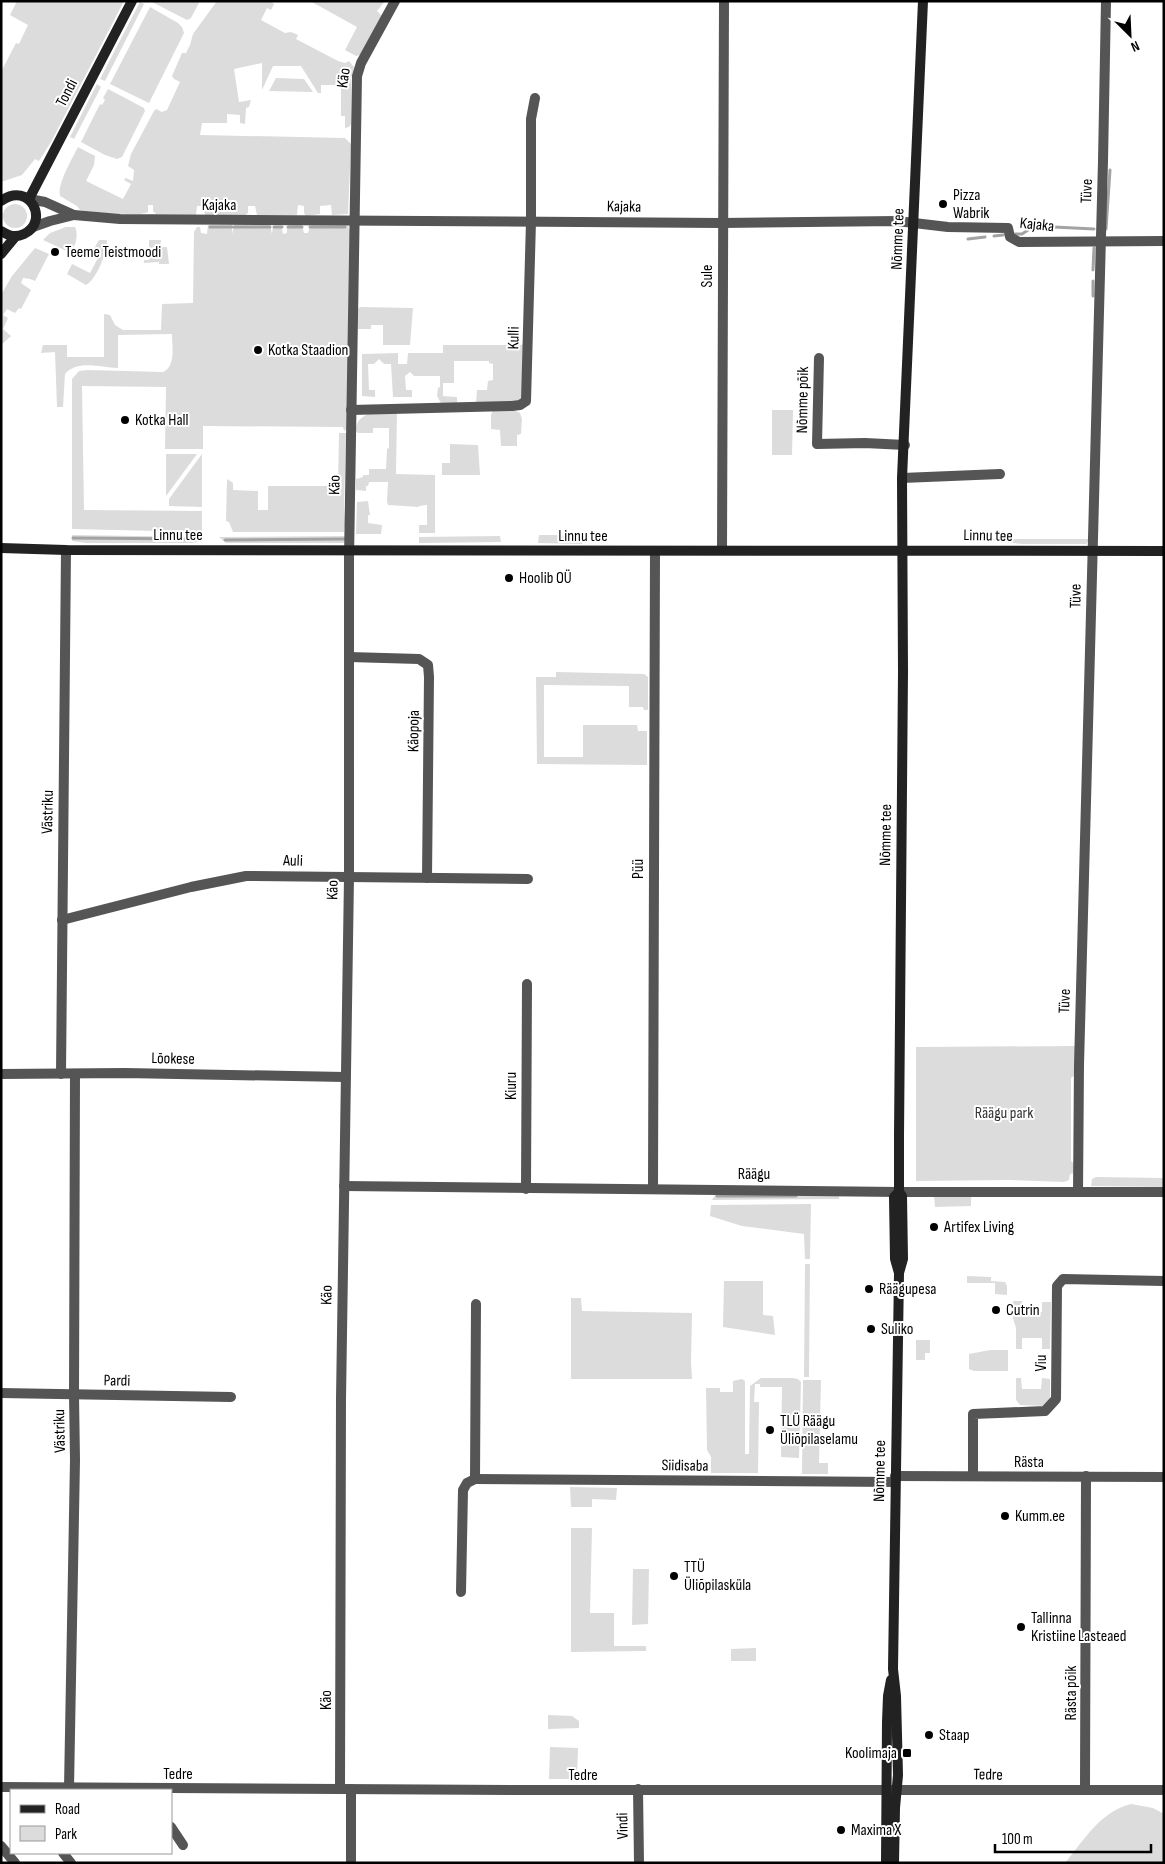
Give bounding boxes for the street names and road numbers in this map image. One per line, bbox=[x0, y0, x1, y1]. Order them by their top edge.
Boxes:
street label: Käo bbox=[333, 67, 355, 89]
street label: Tondi bbox=[52, 76, 82, 110]
street label: Tüve bbox=[1077, 178, 1097, 204]
street label: Kajaka bbox=[202, 196, 236, 215]
street label: Kajaka bbox=[607, 197, 641, 217]
street label: Nõmme tee bbox=[887, 208, 909, 270]
street label: Kajaka bbox=[1019, 214, 1055, 236]
street label: Sule bbox=[698, 265, 717, 287]
street label: Kulli bbox=[504, 326, 524, 350]
street label: Nõmme põik bbox=[793, 366, 813, 434]
street label: Käo bbox=[325, 475, 345, 495]
street label: Linnu tee bbox=[153, 526, 203, 545]
street label: Linnu tee bbox=[963, 526, 1013, 546]
street label: Linnu tee bbox=[558, 527, 608, 546]
street label: Tüve bbox=[1066, 584, 1086, 608]
street label: Käopoja bbox=[404, 710, 424, 752]
street label: Västriku bbox=[38, 790, 58, 834]
street label: Nõmme tee bbox=[876, 804, 896, 866]
street label: Auli bbox=[282, 851, 303, 871]
street label: Püü bbox=[629, 859, 648, 879]
street label: Käo bbox=[323, 880, 343, 900]
street label: Tüve bbox=[1055, 988, 1075, 1014]
street label: Lõokese bbox=[151, 1049, 195, 1069]
street label: Kiuru bbox=[502, 1072, 521, 1100]
street label: Räägu bbox=[738, 1165, 770, 1184]
street label: Käo bbox=[317, 1285, 337, 1305]
street label: Viu bbox=[1032, 1355, 1051, 1371]
street label: Pardi bbox=[103, 1371, 131, 1391]
street label: Västriku bbox=[50, 1409, 70, 1453]
street label: Nõmme tee bbox=[870, 1440, 890, 1502]
street label: Rästa bbox=[1014, 1453, 1044, 1472]
street label: Siidisaba bbox=[661, 1456, 709, 1476]
street label: Rästa põik bbox=[1062, 1666, 1081, 1720]
street label: Käo bbox=[317, 1690, 336, 1710]
street label: Tedre bbox=[163, 1765, 193, 1784]
street label: Tedre bbox=[973, 1765, 1003, 1785]
street label: Tedre bbox=[568, 1766, 598, 1785]
street label: Vindi bbox=[613, 1812, 633, 1840]

